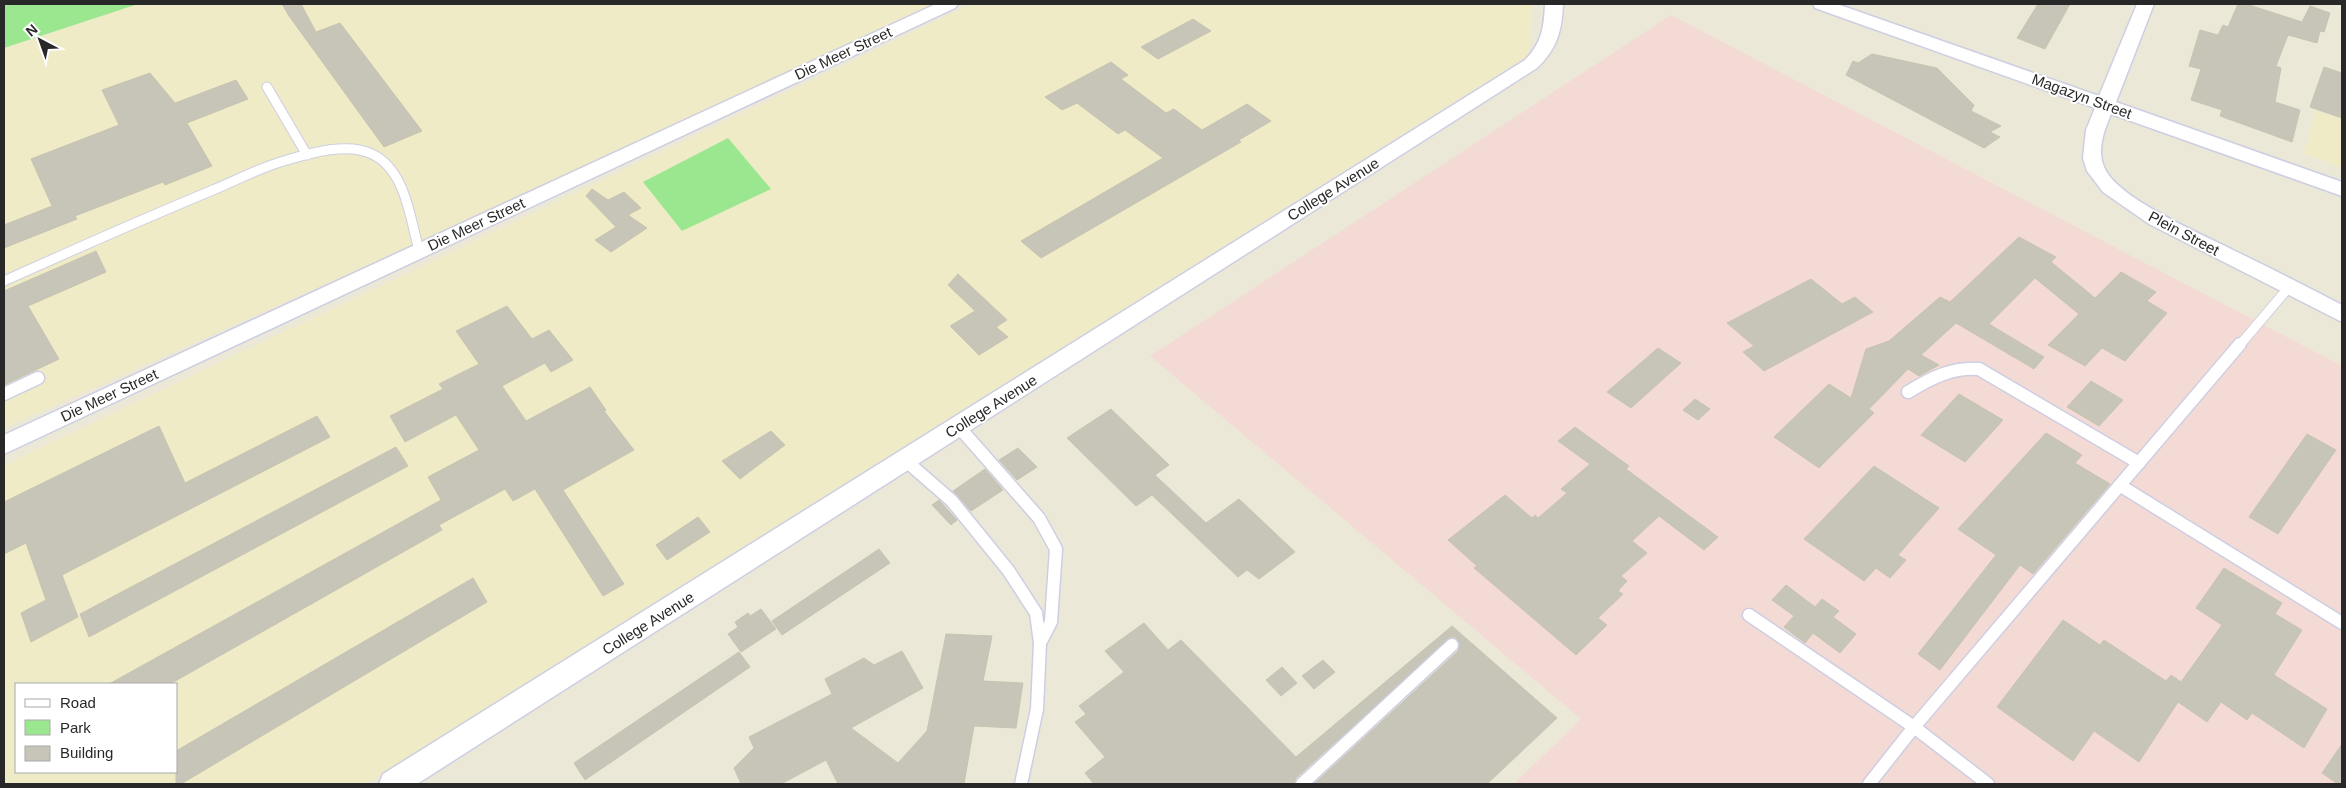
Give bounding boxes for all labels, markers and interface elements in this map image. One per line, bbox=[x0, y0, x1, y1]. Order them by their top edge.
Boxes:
north arrow bbox=[15, 15, 65, 65]
text: N bbox=[22, 21, 41, 40]
street label: Die Meer Street bbox=[792, 23, 895, 83]
street label: Magazyn Street bbox=[2030, 70, 2135, 122]
street label: College Avenue bbox=[1284, 154, 1382, 224]
street label: Die Meer Street bbox=[425, 194, 528, 254]
street label: Plein Street bbox=[2146, 207, 2223, 259]
street label: Die Meer Street bbox=[58, 365, 161, 425]
street label: College Avenue bbox=[942, 371, 1040, 441]
street label: College Avenue bbox=[599, 588, 697, 658]
legend bbox=[15, 683, 178, 773]
text: Road bbox=[60, 694, 96, 711]
text: Park bbox=[60, 719, 91, 736]
text: Building bbox=[60, 744, 113, 761]

